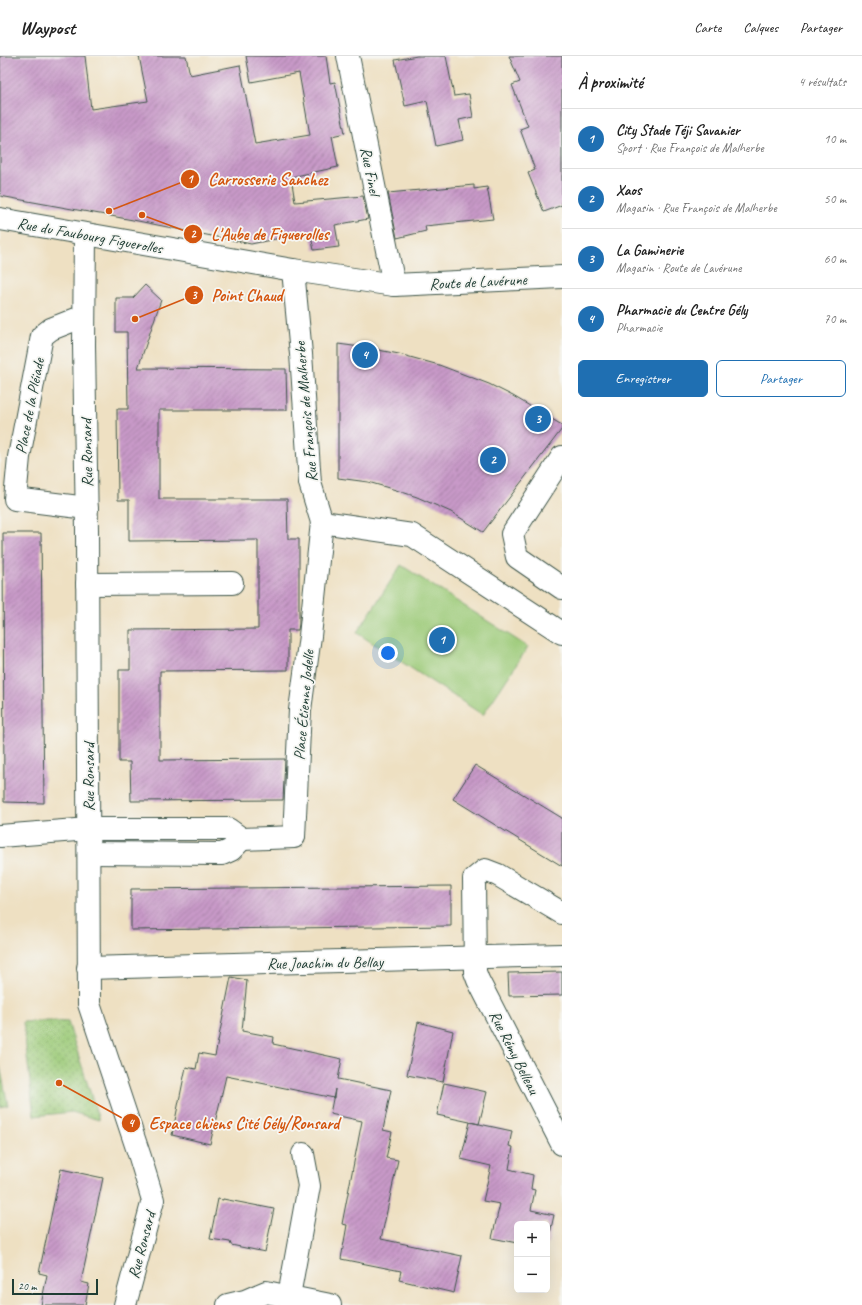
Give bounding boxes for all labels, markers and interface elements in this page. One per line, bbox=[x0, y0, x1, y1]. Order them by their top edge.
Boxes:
text: Waypost bbox=[20, 16, 75, 40]
text: Carte bbox=[694, 19, 721, 36]
text: Calques bbox=[743, 19, 778, 36]
text: Partager bbox=[800, 19, 842, 36]
text: À proximité bbox=[578, 72, 643, 93]
text: 4 résultats bbox=[798, 74, 846, 90]
text: City Stade Téji Savanier bbox=[616, 121, 740, 140]
text: 1 bbox=[588, 131, 594, 147]
text: 10 m bbox=[824, 131, 846, 147]
text: Sport · Rue François de Malherbe bbox=[616, 140, 764, 156]
street label: Rue Finel bbox=[356, 145, 385, 200]
callout: Carrosserie Sanchez bbox=[180, 165, 336, 194]
text: Carrosserie Sanchez bbox=[208, 169, 329, 190]
text: 1 bbox=[187, 171, 194, 187]
text: Xaos bbox=[616, 181, 641, 200]
text: 2 bbox=[588, 191, 594, 207]
text: 50 m bbox=[824, 191, 846, 207]
text: Magasin · Rue François de Malherbe bbox=[616, 200, 777, 216]
street label: Rue du Faubourg Figuerolles bbox=[16, 213, 166, 259]
callout: L'Aube de Figuerolles bbox=[183, 220, 336, 249]
text: L'Aube de Figuerolles bbox=[211, 224, 331, 245]
text: 2 bbox=[190, 226, 197, 242]
text: La Gaminerie bbox=[616, 241, 683, 260]
text: 3 bbox=[588, 251, 594, 267]
text: 60 m bbox=[824, 251, 846, 267]
text: Magasin · Route de Lavérune bbox=[616, 260, 742, 276]
street label: Route de Lavérune bbox=[429, 269, 529, 295]
callout: Point Chaud bbox=[184, 281, 291, 310]
text: Point Chaud bbox=[212, 285, 286, 306]
text: 3 bbox=[191, 287, 198, 303]
text: Pharmacie du Centre Gély bbox=[616, 301, 747, 320]
text: 4 bbox=[588, 311, 594, 327]
text: 70 m bbox=[824, 311, 846, 327]
text: Pharmacie bbox=[616, 320, 662, 336]
street label: Rue François de Malherbe bbox=[290, 339, 322, 483]
pin: 4 bbox=[352, 340, 378, 370]
street label: Place de la Pléiade bbox=[11, 355, 49, 456]
button: Enregistrer bbox=[578, 360, 708, 397]
button: Partager bbox=[716, 360, 846, 397]
pin: 3 bbox=[525, 404, 551, 434]
street label: Rue Ronsard bbox=[76, 416, 98, 487]
pin: 2 bbox=[480, 445, 506, 475]
pin: 1 bbox=[429, 625, 455, 655]
your location bbox=[378, 643, 398, 663]
street label: Place Étienne Jodelle bbox=[289, 648, 319, 761]
street label: Rue Ronsard bbox=[79, 740, 99, 811]
street label: Rue Joachim du Bellay bbox=[267, 952, 385, 974]
street label: Rue Rémy Belleau bbox=[485, 1007, 544, 1099]
callout: Espace chiens Cité Gély/Ronsard bbox=[121, 1108, 347, 1137]
text: Espace chiens Cité Gély/Ronsard bbox=[149, 1113, 342, 1134]
text: 4 bbox=[128, 1115, 135, 1131]
street label: Rue Ronsard bbox=[123, 1207, 161, 1281]
map controls bbox=[514, 1221, 550, 1293]
button: + bbox=[514, 1221, 550, 1257]
button: − bbox=[514, 1257, 550, 1293]
scale bar bbox=[12, 1277, 98, 1296]
text: 20 m bbox=[18, 1279, 37, 1293]

